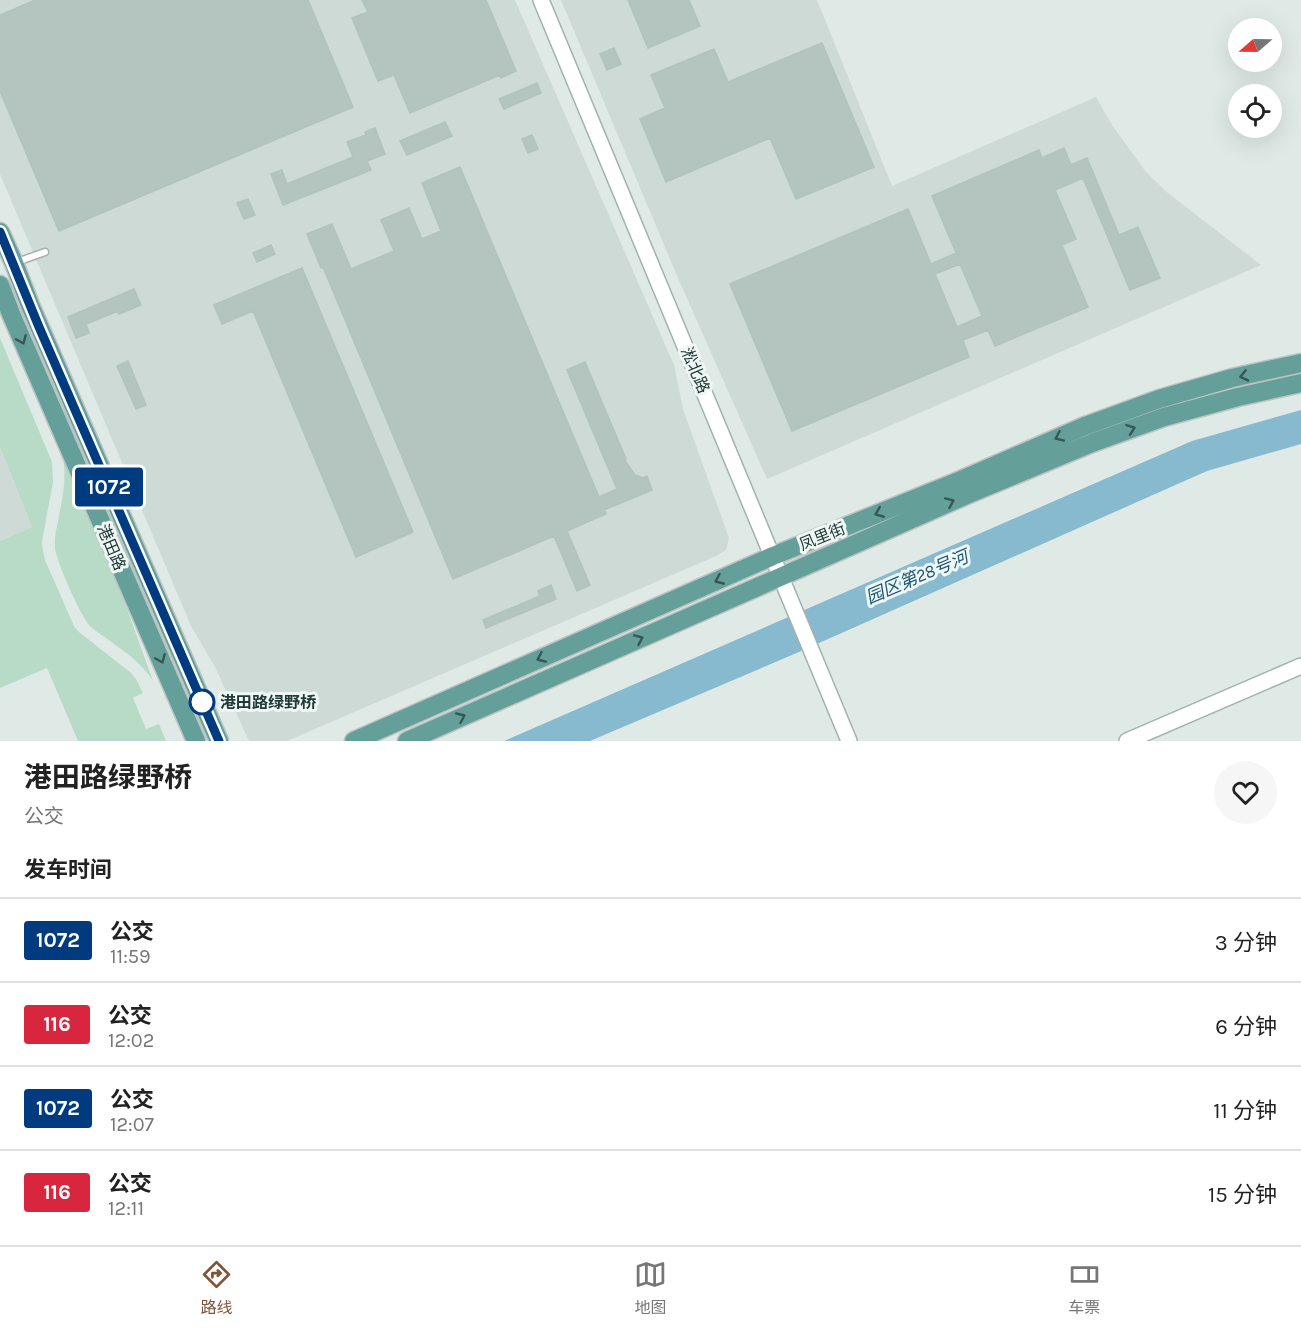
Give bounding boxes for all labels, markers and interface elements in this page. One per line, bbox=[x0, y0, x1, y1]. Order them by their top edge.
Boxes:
north arrow bbox=[1228, 18, 1282, 72]
map controls bbox=[1228, 18, 1282, 138]
button: locate bbox=[1228, 84, 1282, 138]
one-way arrow bbox=[15, 333, 27, 344]
street label: 淞北路 bbox=[677, 344, 714, 396]
one-way arrow bbox=[1239, 368, 1249, 381]
one-way arrow bbox=[1125, 423, 1135, 436]
one-way arrow bbox=[1054, 430, 1065, 442]
line badge: 1072 bbox=[67, 468, 151, 506]
text: 1072 bbox=[87, 475, 131, 499]
one-way arrow bbox=[944, 497, 955, 509]
one-way arrow bbox=[875, 506, 886, 518]
street label: 凤里街 bbox=[796, 519, 848, 554]
street label: 港田路 bbox=[93, 521, 130, 573]
water label: 园区第28号河 bbox=[862, 544, 974, 608]
one-way arrow bbox=[715, 572, 726, 584]
one-way arrow bbox=[633, 634, 644, 646]
one-way arrow bbox=[536, 651, 547, 663]
one-way arrow bbox=[153, 653, 165, 664]
marker: 港田路绿野桥 bbox=[189, 689, 215, 715]
place label: 港田路绿野桥 bbox=[220, 693, 317, 712]
one-way arrow bbox=[454, 713, 465, 725]
text: 港田路绿野桥 bbox=[24, 761, 192, 794]
button: heart bbox=[1214, 761, 1277, 824]
text: 公交 bbox=[24, 805, 64, 828]
text: 发车时间 bbox=[24, 857, 112, 883]
text: 公交 bbox=[110, 919, 154, 945]
text: 1072 bbox=[36, 928, 80, 952]
text: 3 分钟 bbox=[1215, 930, 1277, 956]
text: 11:59 bbox=[110, 945, 151, 968]
text: 公交 bbox=[108, 1003, 152, 1029]
text: 116 bbox=[43, 1012, 71, 1036]
text: 6 分钟 bbox=[1215, 1014, 1277, 1040]
text: 12:02 bbox=[108, 1029, 154, 1052]
text: 公交 bbox=[110, 1087, 154, 1113]
text: 1072 bbox=[36, 1096, 80, 1120]
text: 11 分钟 bbox=[1213, 1098, 1277, 1124]
text: 12:07 bbox=[110, 1113, 154, 1136]
text: 公交 bbox=[108, 1171, 152, 1197]
text: 116 bbox=[43, 1180, 71, 1204]
text: 15 分钟 bbox=[1208, 1182, 1277, 1208]
text: 12:11 bbox=[108, 1197, 144, 1220]
tab: 路线 bbox=[200, 1258, 233, 1318]
tab: 地图 bbox=[634, 1258, 667, 1318]
tab: 车票 bbox=[1068, 1258, 1101, 1318]

